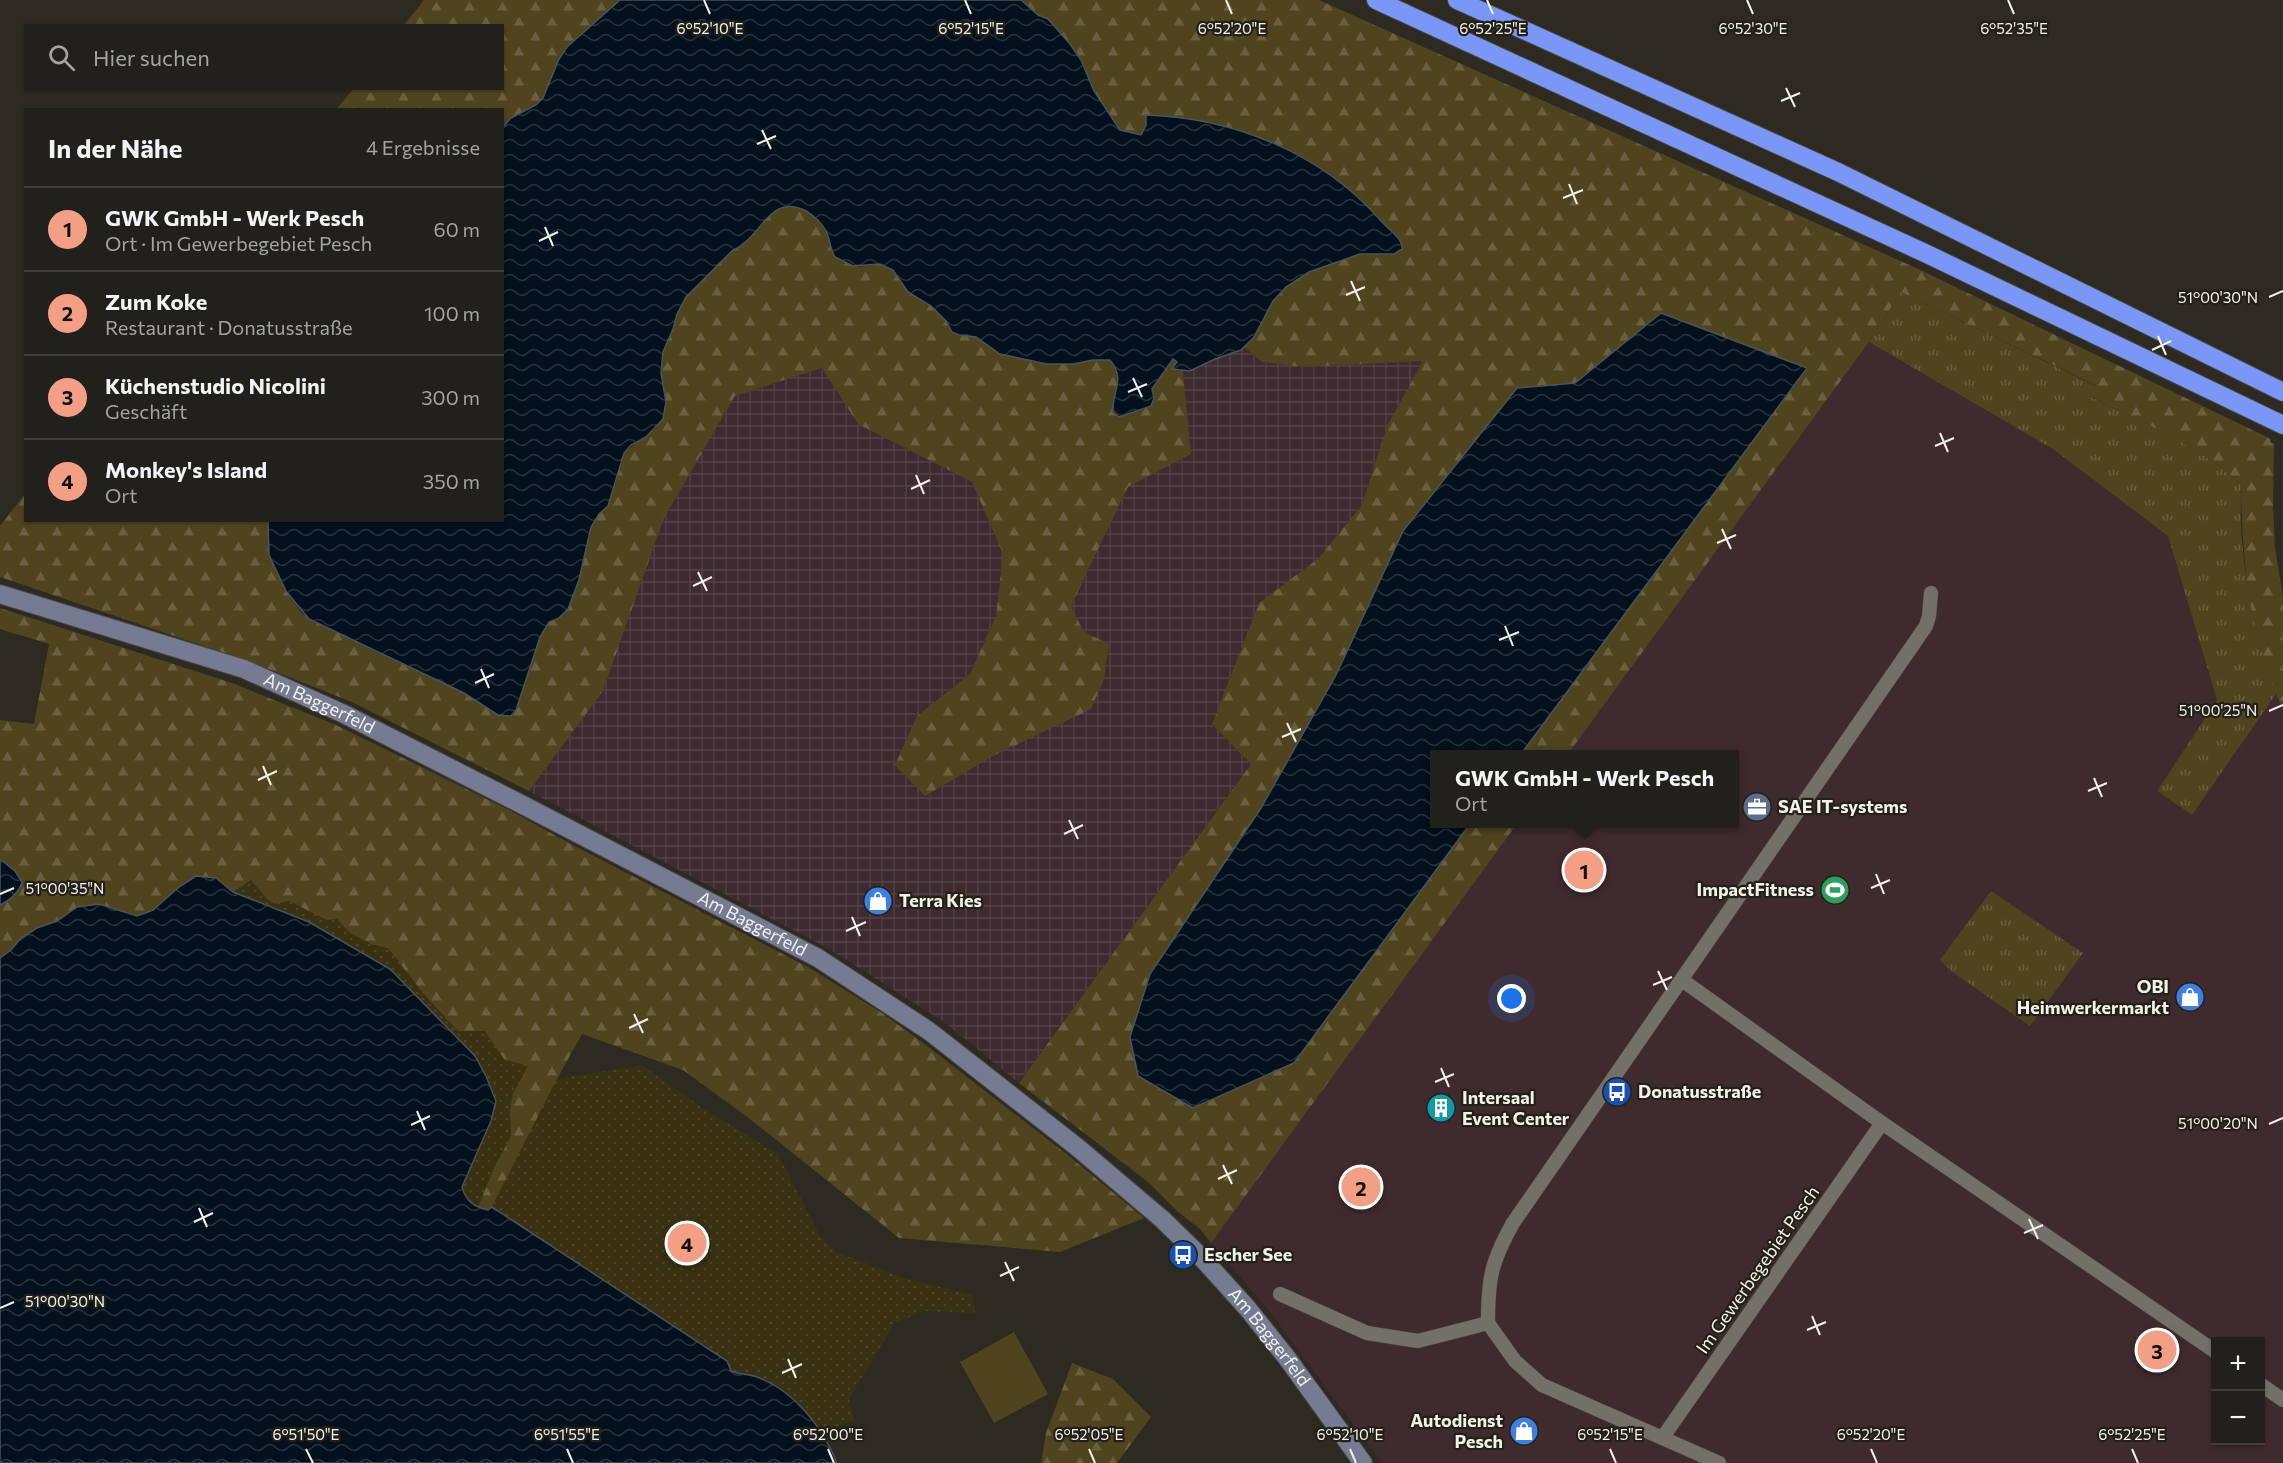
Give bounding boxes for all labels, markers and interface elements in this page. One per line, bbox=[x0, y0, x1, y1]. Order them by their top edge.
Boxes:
text: 6°52'10"E bbox=[677, 19, 743, 37]
text: 6°52'15"E bbox=[938, 19, 1004, 37]
text: 6°52'20"E bbox=[1198, 19, 1266, 37]
text: 6°52'25"E bbox=[1459, 19, 1527, 37]
text: 6°52'30"E bbox=[1719, 19, 1788, 37]
text: 6°52'35"E bbox=[1980, 19, 2048, 37]
search box bbox=[24, 24, 504, 90]
icon: search bbox=[45, 41, 78, 74]
text: Hier suchen bbox=[93, 44, 210, 71]
text: In der Nähe bbox=[48, 132, 183, 163]
text: 4 Ergebnisse bbox=[366, 135, 480, 159]
text: GWK GmbH - Werk Pesch bbox=[105, 204, 364, 231]
text: 1 bbox=[63, 217, 72, 241]
text: 60 m bbox=[434, 217, 480, 241]
text: Ort · Im Gewerbegebiet Pesch bbox=[105, 231, 372, 255]
text: Zum Koke bbox=[105, 288, 207, 315]
text: 51°00'30"N bbox=[2178, 288, 2258, 306]
text: 2 bbox=[62, 301, 73, 325]
text: 100 m bbox=[424, 301, 480, 325]
text: Restaurant · Donatusstraße bbox=[105, 315, 353, 339]
text: Küchenstudio Nicolini bbox=[105, 372, 326, 399]
text: 3 bbox=[62, 385, 73, 409]
text: 300 m bbox=[421, 385, 480, 409]
text: Geschäft bbox=[105, 399, 187, 423]
text: Monkey's Island bbox=[105, 456, 267, 483]
text: 4 bbox=[61, 469, 74, 493]
text: 350 m bbox=[423, 469, 480, 493]
text: Ort bbox=[105, 483, 138, 507]
street label: Am Baggerfeld bbox=[261, 667, 379, 738]
text: 51°00'25"N bbox=[2179, 701, 2257, 719]
popup bbox=[1430, 750, 1739, 828]
text: GWK GmbH - Werk Pesch bbox=[1455, 764, 1714, 791]
text: Ort bbox=[1455, 791, 1487, 815]
office icon: SAE IT-systems bbox=[1741, 791, 1773, 823]
place label: SAE IT-systems bbox=[1778, 795, 1907, 817]
pin: 1 bbox=[1564, 848, 1604, 892]
sports icon: ImpactFitness bbox=[1819, 874, 1851, 906]
place label: ImpactFitness bbox=[1697, 878, 1814, 900]
text: 51°00'35"N bbox=[26, 879, 104, 897]
shop icon: Terra Kies bbox=[862, 885, 894, 917]
street label: Am Baggerfeld bbox=[694, 886, 811, 960]
place label: Terra Kies bbox=[899, 889, 982, 911]
place label: OBI Heimwerkermarkt bbox=[2017, 975, 2169, 1018]
shop icon: OBI Heimwerkermarkt bbox=[2174, 981, 2206, 1013]
your location bbox=[1497, 984, 1526, 1013]
bus stop icon: Donatusstraße bbox=[1601, 1076, 1633, 1108]
place label: Donatusstraße bbox=[1638, 1080, 1761, 1102]
place label: Intersaal Event Center bbox=[1462, 1086, 1570, 1129]
building icon: Intersaal Event Center bbox=[1425, 1092, 1457, 1124]
text: 51°00'20"N bbox=[2178, 1114, 2258, 1132]
pin: 2 bbox=[1342, 1164, 1380, 1210]
street label: Im Gewerbegebiet Pesch bbox=[1691, 1181, 1824, 1358]
pin: 4 bbox=[668, 1220, 706, 1266]
bus stop icon: Escher See bbox=[1167, 1239, 1199, 1271]
place label: Escher See bbox=[1204, 1243, 1292, 1265]
street label: Am Baggerfeld bbox=[1224, 1283, 1316, 1390]
text: 51°00'30"N bbox=[25, 1292, 105, 1310]
pin: 3 bbox=[2138, 1328, 2176, 1372]
map controls bbox=[2211, 1337, 2265, 1445]
button: + bbox=[2211, 1337, 2265, 1391]
button: − bbox=[2211, 1391, 2265, 1445]
place label: Autodienst Pesch bbox=[1410, 1409, 1503, 1452]
shop icon: Autodienst Pesch bbox=[1508, 1415, 1540, 1447]
text: 6°51'50"E bbox=[272, 1425, 340, 1443]
text: 6°51'55"E bbox=[534, 1425, 600, 1443]
text: 6°52'00"E bbox=[793, 1425, 863, 1443]
text: 6°52'05"E bbox=[1055, 1425, 1124, 1443]
text: 6°52'10"E bbox=[1317, 1425, 1383, 1443]
text: 6°52'15"E bbox=[1577, 1425, 1643, 1443]
text: 6°52'20"E bbox=[1837, 1425, 1905, 1443]
text: 6°52'25"E bbox=[2098, 1425, 2166, 1443]

